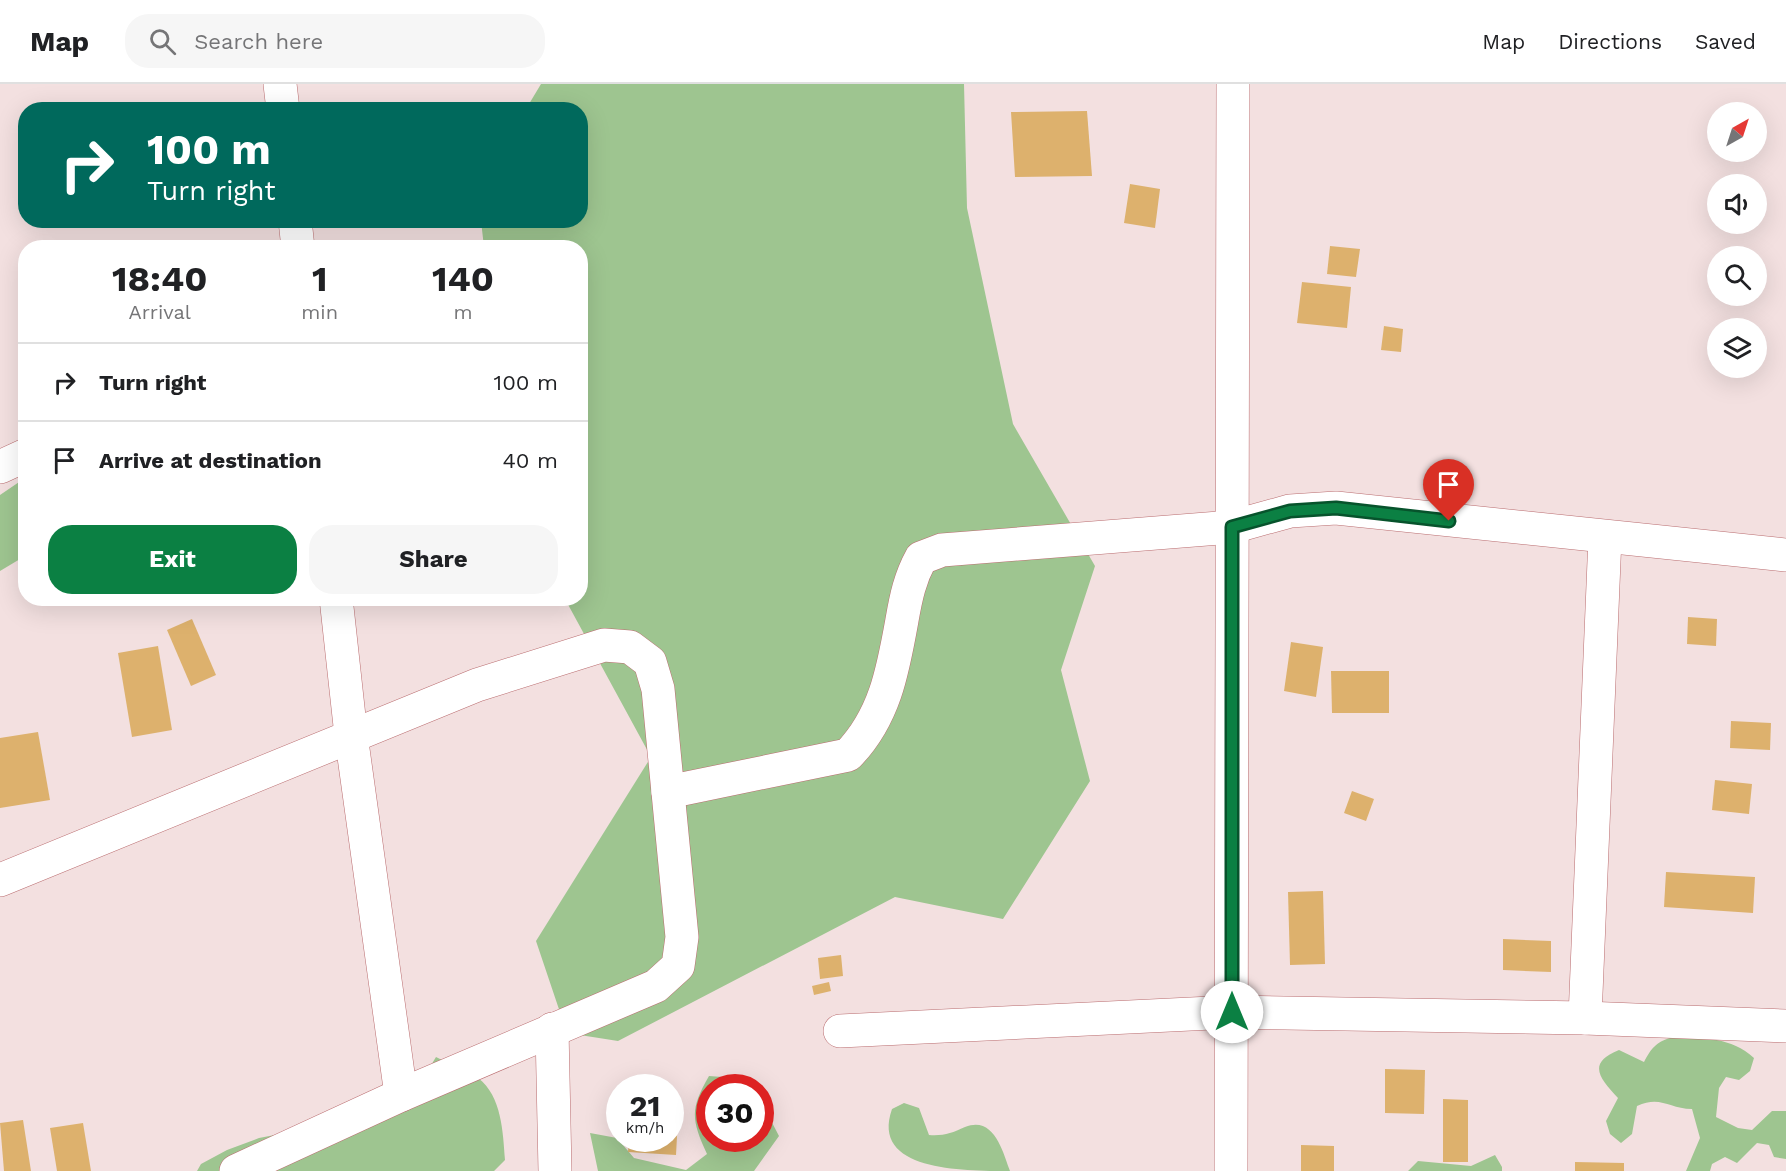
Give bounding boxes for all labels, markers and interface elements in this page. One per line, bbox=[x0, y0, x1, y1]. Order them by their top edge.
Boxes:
search box bbox=[125, 14, 545, 68]
text: Map bbox=[30, 25, 89, 58]
icon: search bbox=[146, 25, 179, 58]
text: Search here bbox=[194, 29, 323, 54]
text: Map bbox=[1482, 29, 1525, 54]
text: Directions bbox=[1558, 29, 1662, 54]
text: Saved bbox=[1695, 29, 1756, 54]
north arrow bbox=[1707, 102, 1767, 162]
map controls bbox=[1707, 102, 1767, 378]
text: 100 m bbox=[147, 125, 271, 174]
icon: right bbox=[48, 126, 126, 204]
button: sound bbox=[1707, 174, 1767, 234]
text: Turn right bbox=[147, 175, 276, 207]
button: search bbox=[1707, 246, 1767, 306]
text: 18:40 bbox=[112, 258, 207, 300]
text: 1 bbox=[312, 258, 327, 300]
text: 140 bbox=[432, 258, 494, 300]
text: Arrival bbox=[128, 300, 191, 324]
text: min bbox=[301, 300, 338, 324]
text: m bbox=[453, 300, 473, 324]
button: layers bbox=[1707, 318, 1767, 378]
icon: right bbox=[48, 366, 81, 399]
text: Turn right bbox=[99, 370, 206, 395]
text: 100 m bbox=[494, 370, 558, 395]
icon: arrive bbox=[48, 444, 81, 477]
text: Arrive at destination bbox=[99, 448, 322, 473]
text: 40 m bbox=[502, 448, 558, 473]
pin bbox=[1423, 459, 1474, 521]
icon: arrive bbox=[1432, 468, 1465, 501]
button: Exit bbox=[48, 525, 297, 594]
button: Share bbox=[309, 525, 558, 594]
position arrow bbox=[1200, 980, 1264, 1044]
speed limit sign: 30 bbox=[696, 1074, 774, 1152]
text: 21 bbox=[630, 1088, 660, 1123]
text: km/h bbox=[626, 1119, 664, 1137]

